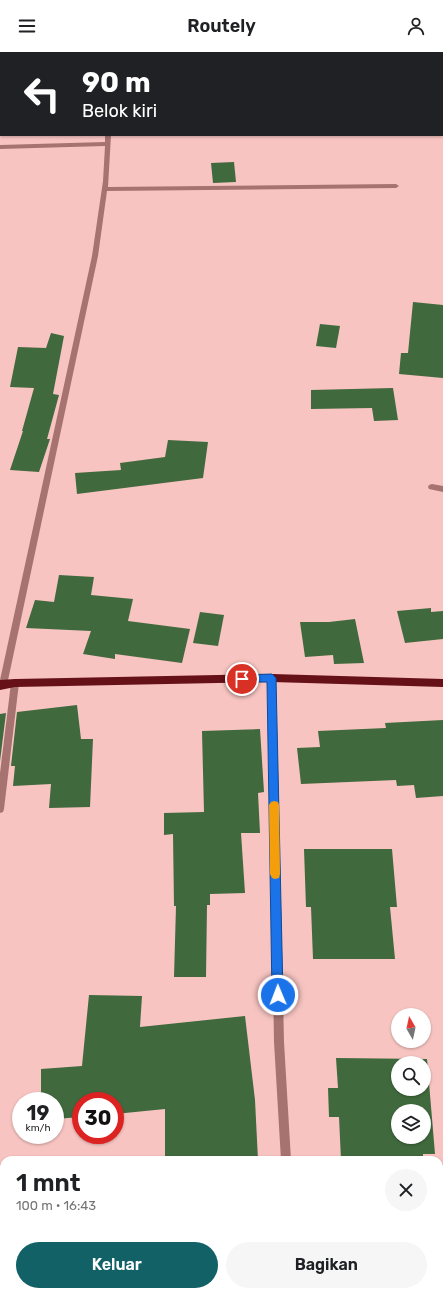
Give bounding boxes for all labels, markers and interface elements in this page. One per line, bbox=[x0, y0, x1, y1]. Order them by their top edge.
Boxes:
icon: menu bbox=[16, 15, 38, 37]
text: Routely bbox=[187, 15, 256, 37]
icon: person bbox=[405, 15, 427, 37]
text: 90 m bbox=[82, 66, 151, 99]
icon: left bbox=[16, 68, 68, 120]
text: Belok kiri bbox=[82, 100, 157, 122]
pin bbox=[225, 662, 259, 696]
icon: arrive bbox=[231, 668, 253, 690]
position arrow bbox=[257, 974, 299, 1016]
north arrow bbox=[391, 1008, 431, 1048]
map controls bbox=[391, 1008, 431, 1144]
button: search bbox=[391, 1056, 431, 1096]
speed limit sign: 30 bbox=[72, 1092, 124, 1144]
text: 19 bbox=[27, 1101, 49, 1125]
button: layers bbox=[391, 1104, 431, 1144]
text: km/h bbox=[26, 1122, 50, 1134]
text: 1 mnt bbox=[16, 1169, 80, 1197]
button: close bbox=[385, 1169, 427, 1211]
text: 100 m · 16:43 bbox=[16, 1198, 96, 1213]
button: Keluar bbox=[16, 1242, 218, 1288]
button: Bagikan bbox=[226, 1242, 427, 1288]

